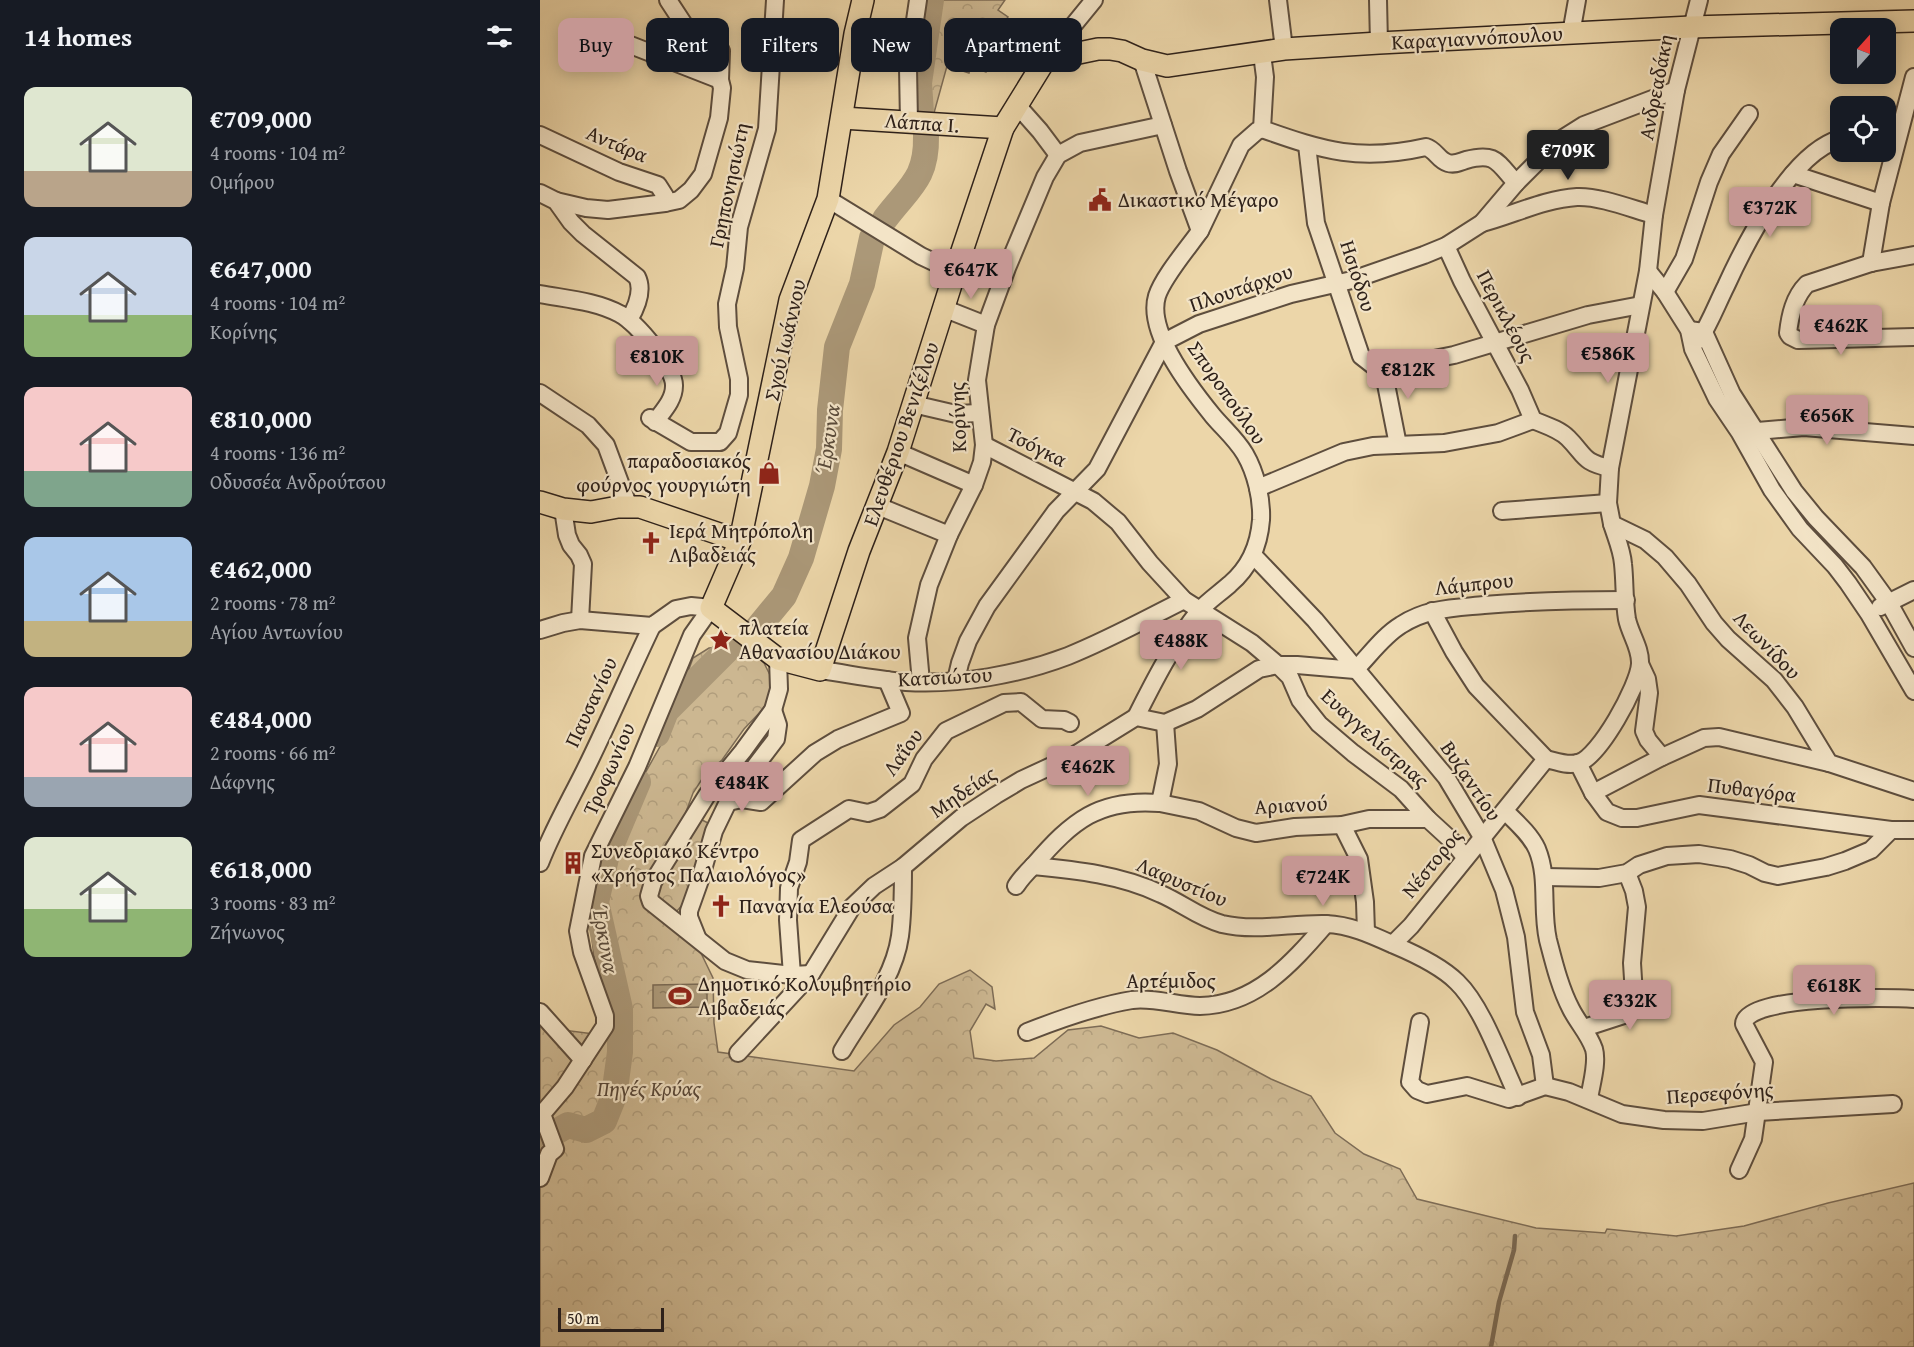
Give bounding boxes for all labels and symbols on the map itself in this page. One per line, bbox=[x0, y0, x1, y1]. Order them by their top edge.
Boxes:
street label: Καραγιαννόπουλου bbox=[1390, 18, 1564, 57]
north arrow bbox=[1830, 18, 1896, 84]
street label: Ανδρεαδάκη bbox=[1630, 31, 1681, 143]
street label: Λάππα Ι. bbox=[884, 104, 960, 141]
street label: Αντάρα bbox=[582, 117, 653, 170]
street label: Γρηπονησιώτη bbox=[700, 120, 757, 250]
pin: €709K bbox=[1526, 130, 1610, 181]
place label: Δικαστικό Μέγαρο bbox=[1118, 184, 1279, 215]
public building icon: Δικαστικό Μέγαρο bbox=[1087, 187, 1113, 213]
pin: €372K bbox=[1728, 187, 1812, 238]
street label: Ησιόδου bbox=[1332, 236, 1385, 316]
pin: €647K bbox=[929, 249, 1013, 300]
street label: Πλουτάρχου bbox=[1185, 255, 1297, 320]
street label: Περικλέους bbox=[1469, 264, 1544, 368]
street label: Σγού Ιωάννου bbox=[755, 276, 814, 404]
pin: €462K bbox=[1799, 305, 1883, 356]
pin: €586K bbox=[1566, 333, 1650, 384]
street label: Σπυροπούλου bbox=[1180, 335, 1275, 451]
pin: €810K bbox=[615, 336, 699, 387]
street label: Ελευθέριου Βενιζέλου bbox=[854, 337, 947, 530]
pin: €812K bbox=[1366, 349, 1450, 400]
street label: Κορίνης bbox=[941, 381, 974, 453]
pin: €656K bbox=[1785, 395, 1869, 446]
water label: Έρκυνα bbox=[806, 402, 848, 476]
street label: Τσόγκα bbox=[1002, 418, 1073, 475]
place label: παραδοσιακός φούρνος γουργιώτη bbox=[576, 445, 751, 500]
shop icon: παραδοσιακός φούρνος γουργιώτη bbox=[756, 460, 782, 486]
place label: Ιερά Μητρόπολη Λιβαδειάς bbox=[669, 515, 813, 570]
church icon: Ιερά Μητρόπολη Λιβαδειάς bbox=[638, 530, 664, 556]
street label: Λάμπρου bbox=[1433, 564, 1515, 603]
street label: Λεωνίδου bbox=[1726, 603, 1808, 686]
place label: πλατεία Αθανασίου Διάκου bbox=[739, 612, 901, 667]
pin: €488K bbox=[1139, 620, 1223, 671]
place icon: πλατεία Αθανασίου Διάκου bbox=[708, 627, 734, 653]
street label: Παυσανίου bbox=[556, 651, 625, 752]
street label: Κατσιώτου bbox=[897, 659, 993, 694]
street label: Ευαγγελίστριας bbox=[1314, 681, 1436, 795]
street label: Τροφωνίου bbox=[574, 717, 643, 820]
street label: Λαΐου bbox=[875, 721, 931, 782]
street label: Βυζαντίου bbox=[1433, 734, 1510, 827]
pin: €462K bbox=[1046, 746, 1130, 797]
street label: Μηδείας bbox=[923, 758, 1002, 825]
pin: €484K bbox=[700, 762, 784, 813]
street label: Πυθαγόρα bbox=[1706, 769, 1798, 810]
street label: Αριανού bbox=[1254, 787, 1328, 822]
street label: Νέστορος bbox=[1394, 821, 1470, 904]
place label: Συνεδριακό Κέντρο «Χρήστος Παλαιολόγος» bbox=[591, 835, 806, 890]
street label: Λαφυστίου bbox=[1132, 848, 1233, 915]
building icon: Συνεδριακό Κέντρο «Χρήστος Παλαιολόγος» bbox=[560, 850, 586, 876]
pin: €724K bbox=[1281, 856, 1365, 907]
place label: Παναγία Ελεούσα bbox=[739, 890, 893, 921]
church icon: Παναγία Ελεούσα bbox=[708, 893, 734, 919]
water label: Έρκυνα bbox=[584, 902, 628, 977]
street label: Αρτέμιδος bbox=[1126, 965, 1216, 996]
pin: €618K bbox=[1792, 965, 1876, 1016]
place label: Δημοτικό Κολυμβητήριο Λιβαδειάς bbox=[698, 968, 911, 1023]
pin: €332K bbox=[1588, 980, 1672, 1031]
sports icon: Δημοτικό Κολυμβητήριο Λιβαδειάς bbox=[667, 983, 693, 1009]
park label: Πηγές Κρύας bbox=[596, 1073, 701, 1104]
street label: Περσεφόνης bbox=[1665, 1073, 1775, 1112]
scale bar bbox=[558, 1305, 664, 1332]

